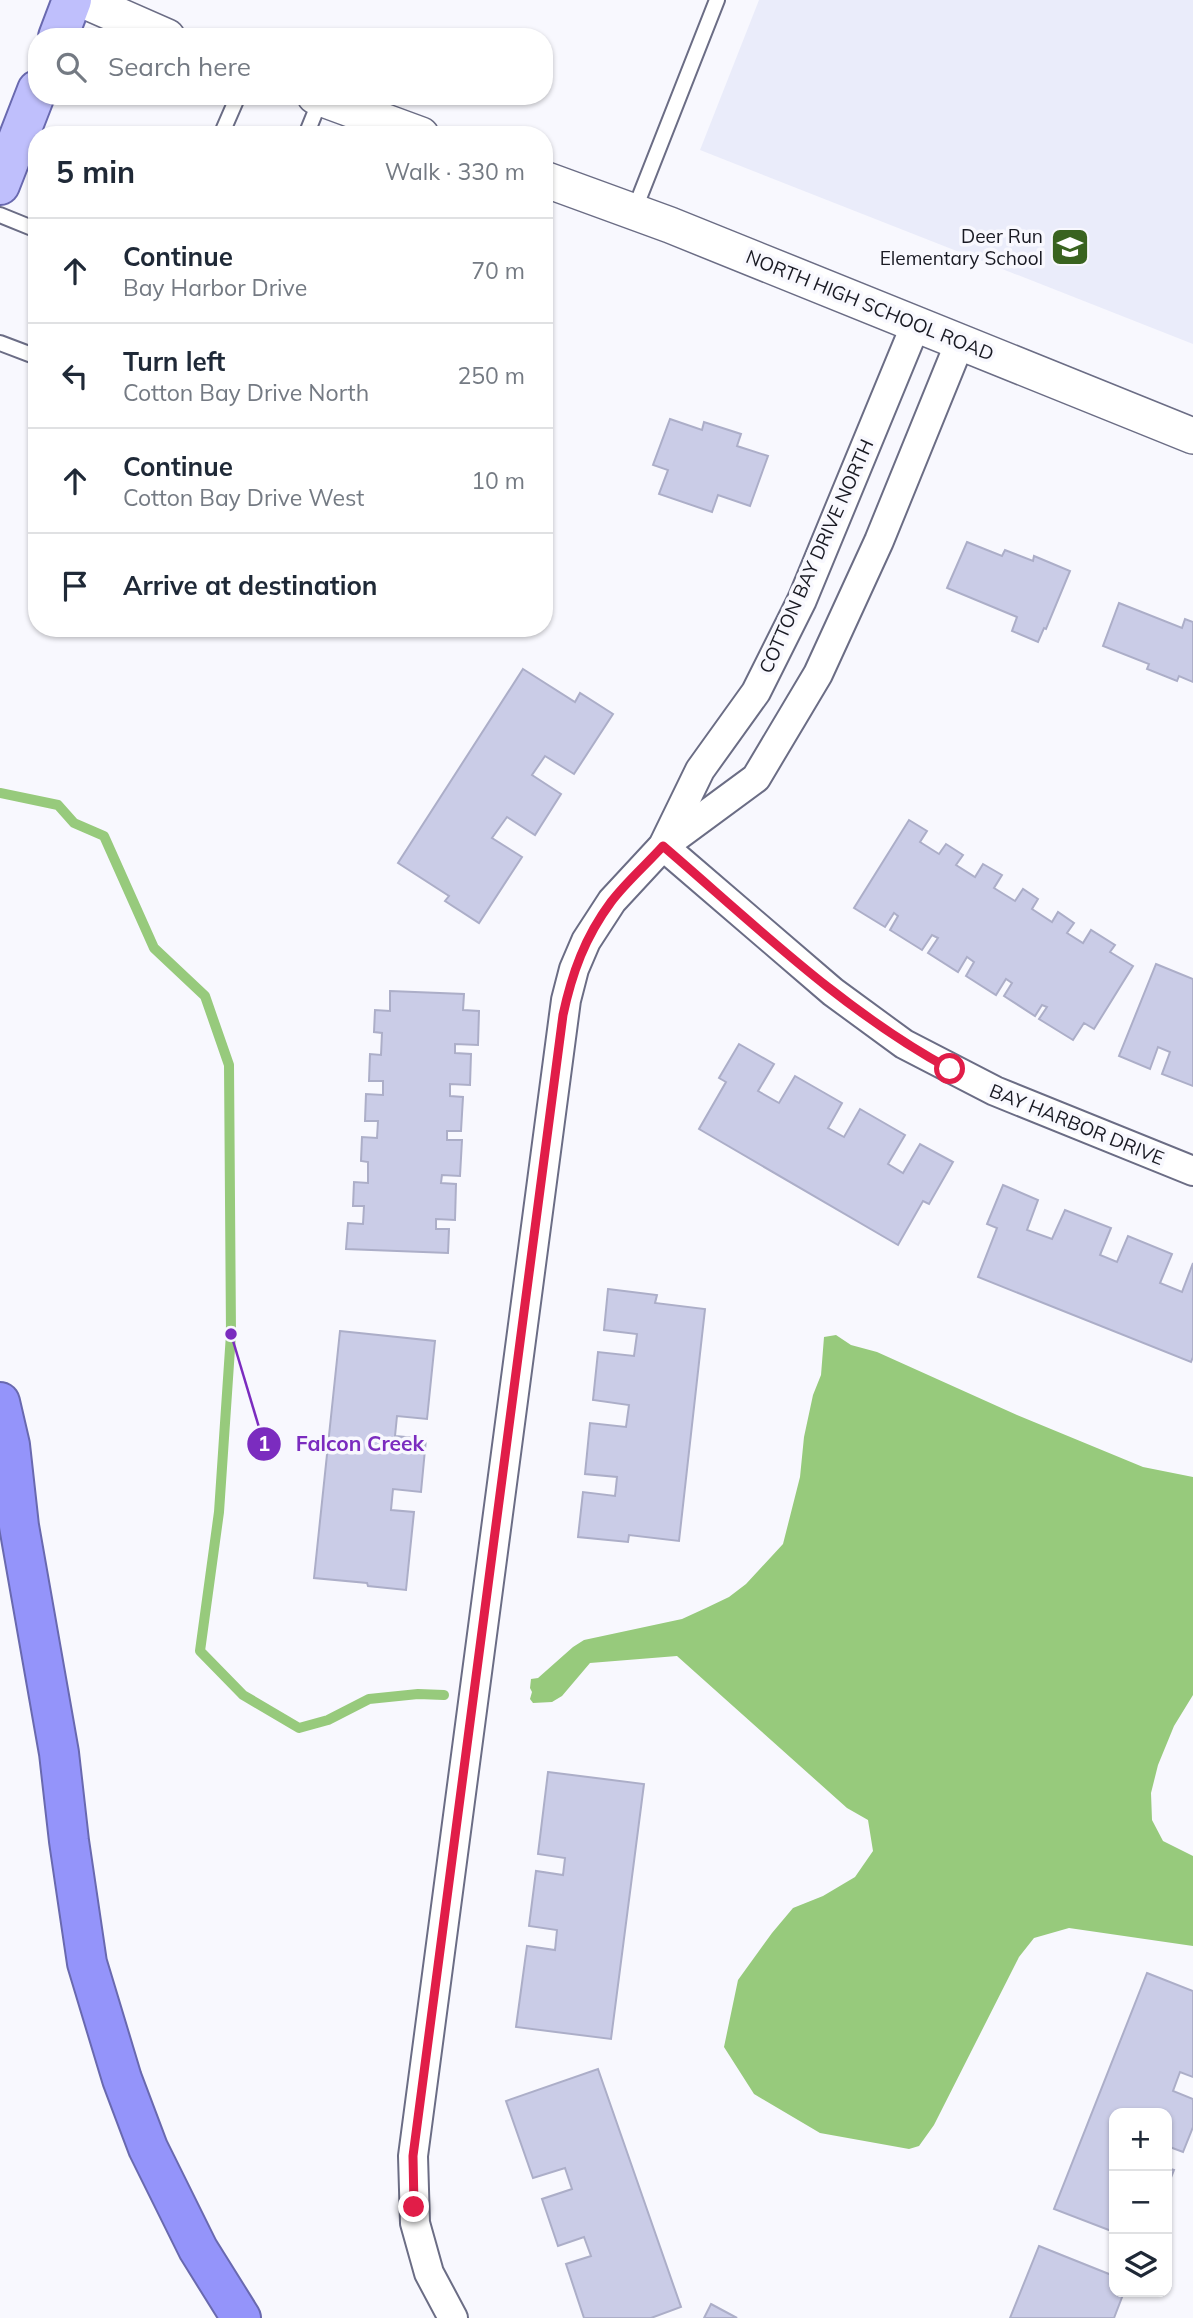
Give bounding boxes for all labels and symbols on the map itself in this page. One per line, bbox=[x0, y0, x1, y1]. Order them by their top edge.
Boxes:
place label: Deer Run Elementary School bbox=[880, 224, 1043, 270]
school or university icon: Deer Run Elementary School bbox=[1049, 226, 1091, 268]
street label: NORTH HIGH SCHOOL ROAD bbox=[743, 244, 997, 366]
street label: COTTON BAY DRIVE NORTH bbox=[753, 435, 879, 677]
route start bbox=[934, 1053, 965, 1084]
street label: BAY HARBOR DRIVE bbox=[986, 1078, 1168, 1170]
callout: Falcon Creek bbox=[247, 1423, 438, 1465]
text: 1 bbox=[258, 1430, 270, 1456]
text: Falcon Creek bbox=[296, 1430, 425, 1456]
route end bbox=[398, 2191, 429, 2222]

